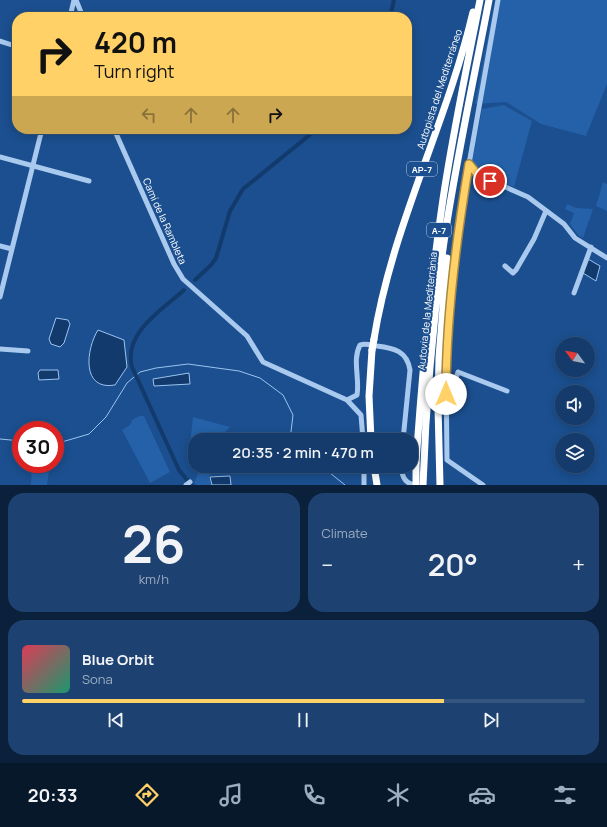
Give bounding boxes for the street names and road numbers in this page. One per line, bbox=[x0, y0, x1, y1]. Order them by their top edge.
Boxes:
street label: Autopista del Mediterráneo bbox=[413, 27, 465, 151]
road number: AP-7 bbox=[407, 162, 437, 176]
street label: Camí de la Rambleta bbox=[140, 176, 190, 266]
road number: A-7 bbox=[427, 223, 451, 237]
street label: Autovia de la Mediterrània bbox=[414, 251, 440, 371]

